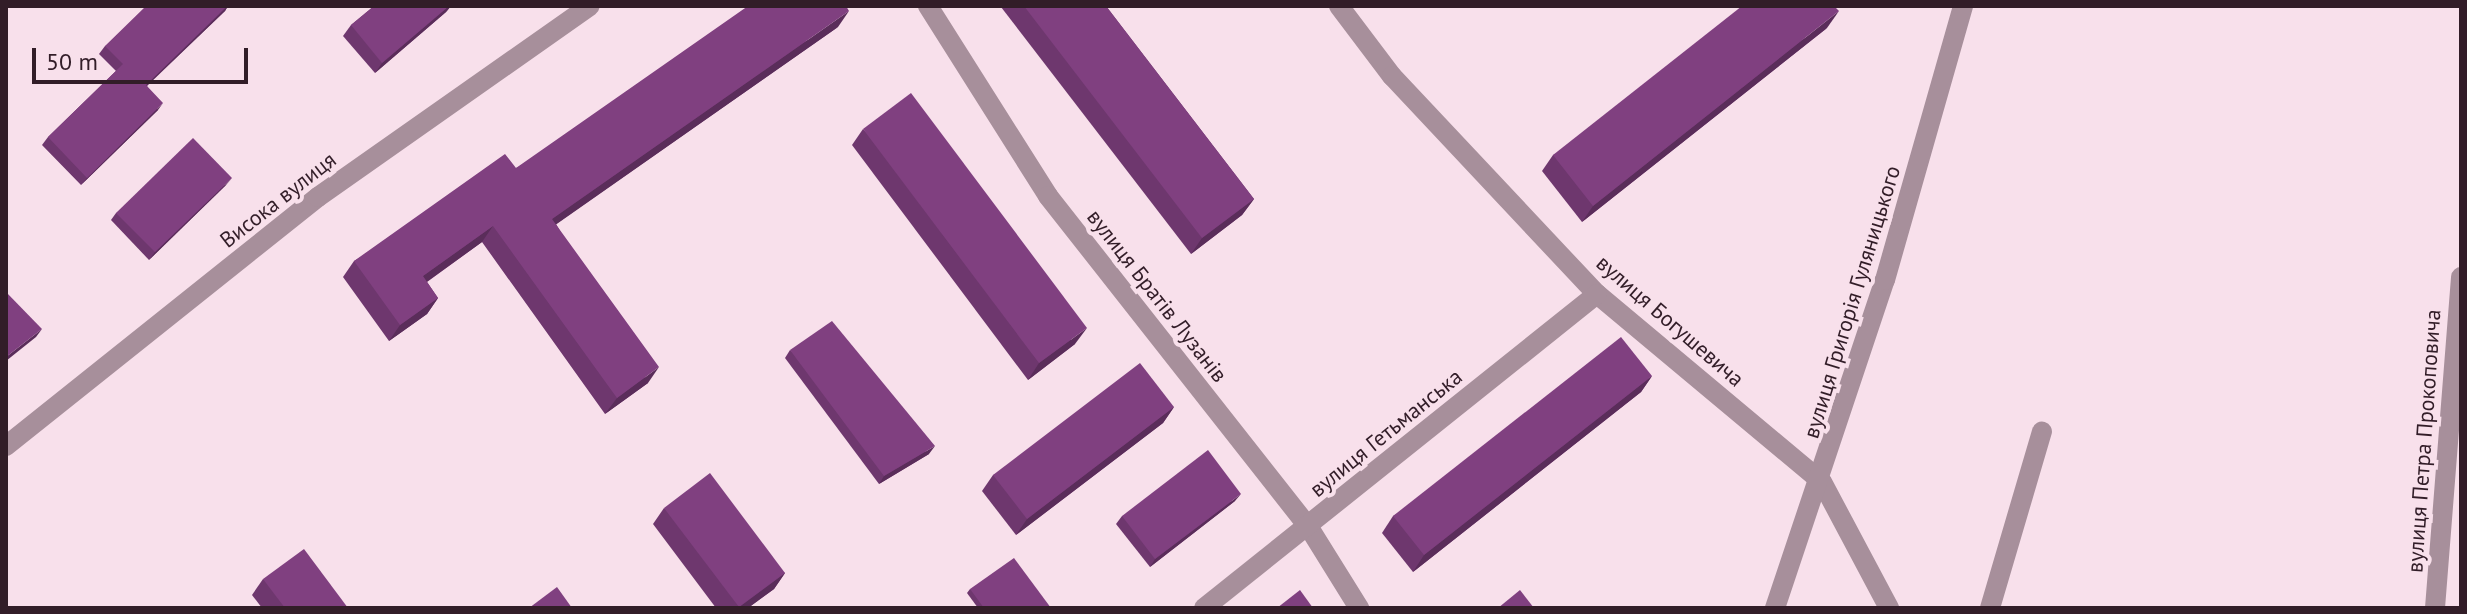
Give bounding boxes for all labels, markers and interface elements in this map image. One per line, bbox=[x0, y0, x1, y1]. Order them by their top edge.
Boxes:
scale bar bbox=[36, 32, 252, 82]
text: 50 m bbox=[46, 46, 98, 77]
street label: Висока вулиця bbox=[215, 147, 341, 253]
street label: вулиця Григорія Гуляницького bbox=[1798, 162, 1906, 442]
street label: вулиця Братів Лузанів bbox=[1081, 204, 1233, 388]
street label: вулиця Богушевича bbox=[1591, 250, 1749, 392]
street label: вулиця Петра Прокоповича bbox=[2402, 308, 2446, 574]
street label: вулиця Гетьманська bbox=[1304, 363, 1468, 503]

